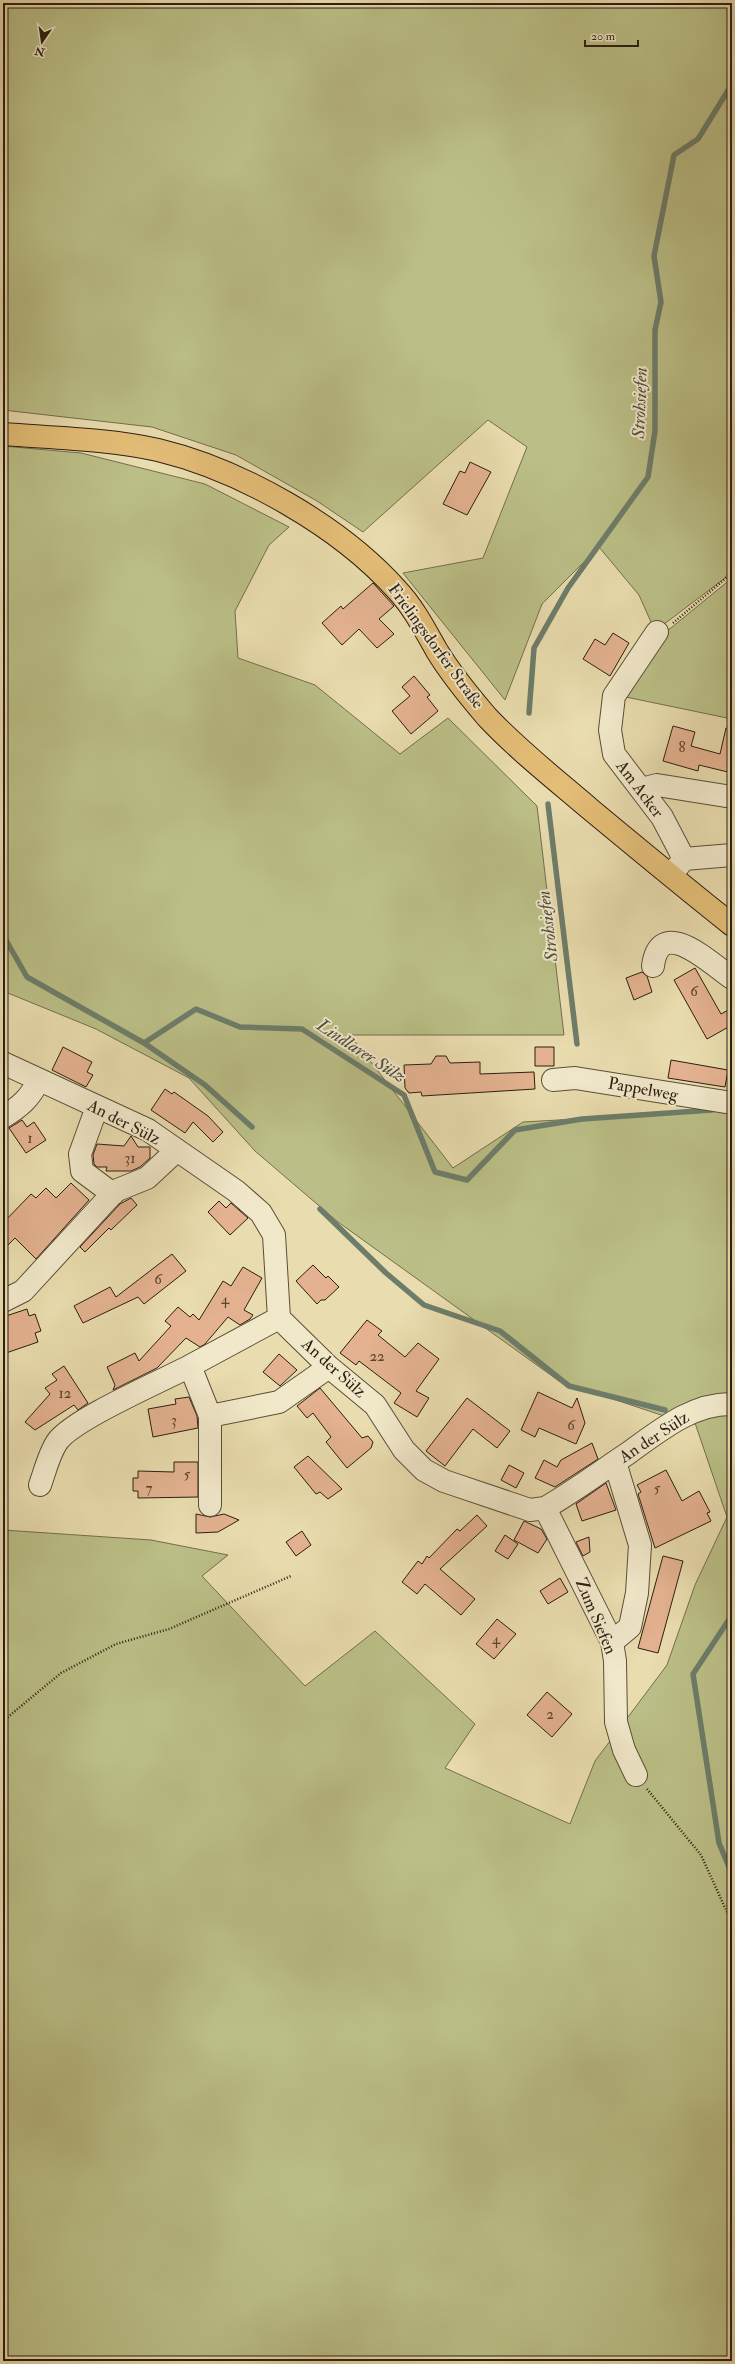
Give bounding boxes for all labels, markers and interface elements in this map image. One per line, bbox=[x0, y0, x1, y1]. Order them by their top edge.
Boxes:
north arrow bbox=[22, 22, 62, 62]
scale bar bbox=[585, 22, 638, 48]
text: 20 m bbox=[591, 29, 616, 44]
text: N bbox=[32, 44, 47, 59]
water label: Strohsiefen bbox=[627, 367, 653, 440]
street label: Frielingsdorfer Straße bbox=[383, 579, 489, 713]
house number: 8 bbox=[678, 738, 686, 757]
street label: Am Acker bbox=[611, 755, 669, 822]
water label: Strohsiefen bbox=[532, 889, 564, 964]
house number: 6 bbox=[690, 982, 699, 1001]
water label: Lindlarer Sülz bbox=[311, 1013, 410, 1088]
street label: Pappelweg bbox=[606, 1073, 680, 1107]
street label: An der Sülz bbox=[83, 1094, 164, 1149]
house number: 1 bbox=[27, 1129, 33, 1148]
house number: 31 bbox=[124, 1149, 136, 1168]
house number: 6 bbox=[154, 1270, 163, 1289]
house number: 4 bbox=[221, 1290, 230, 1309]
street label: An der Sülz bbox=[297, 1333, 370, 1402]
house number: 22 bbox=[369, 1347, 385, 1366]
house number: 12 bbox=[59, 1384, 72, 1403]
street label: An der Sülz bbox=[614, 1407, 693, 1468]
house number: 3 bbox=[171, 1411, 177, 1430]
house number: 6 bbox=[567, 1416, 576, 1435]
house number: 5 bbox=[184, 1465, 191, 1484]
house number: 7 bbox=[146, 1479, 153, 1498]
house number: 5 bbox=[654, 1479, 661, 1498]
street label: Zum Siefen bbox=[571, 1575, 621, 1657]
house number: 4 bbox=[492, 1630, 501, 1649]
house number: 2 bbox=[546, 1705, 554, 1724]

